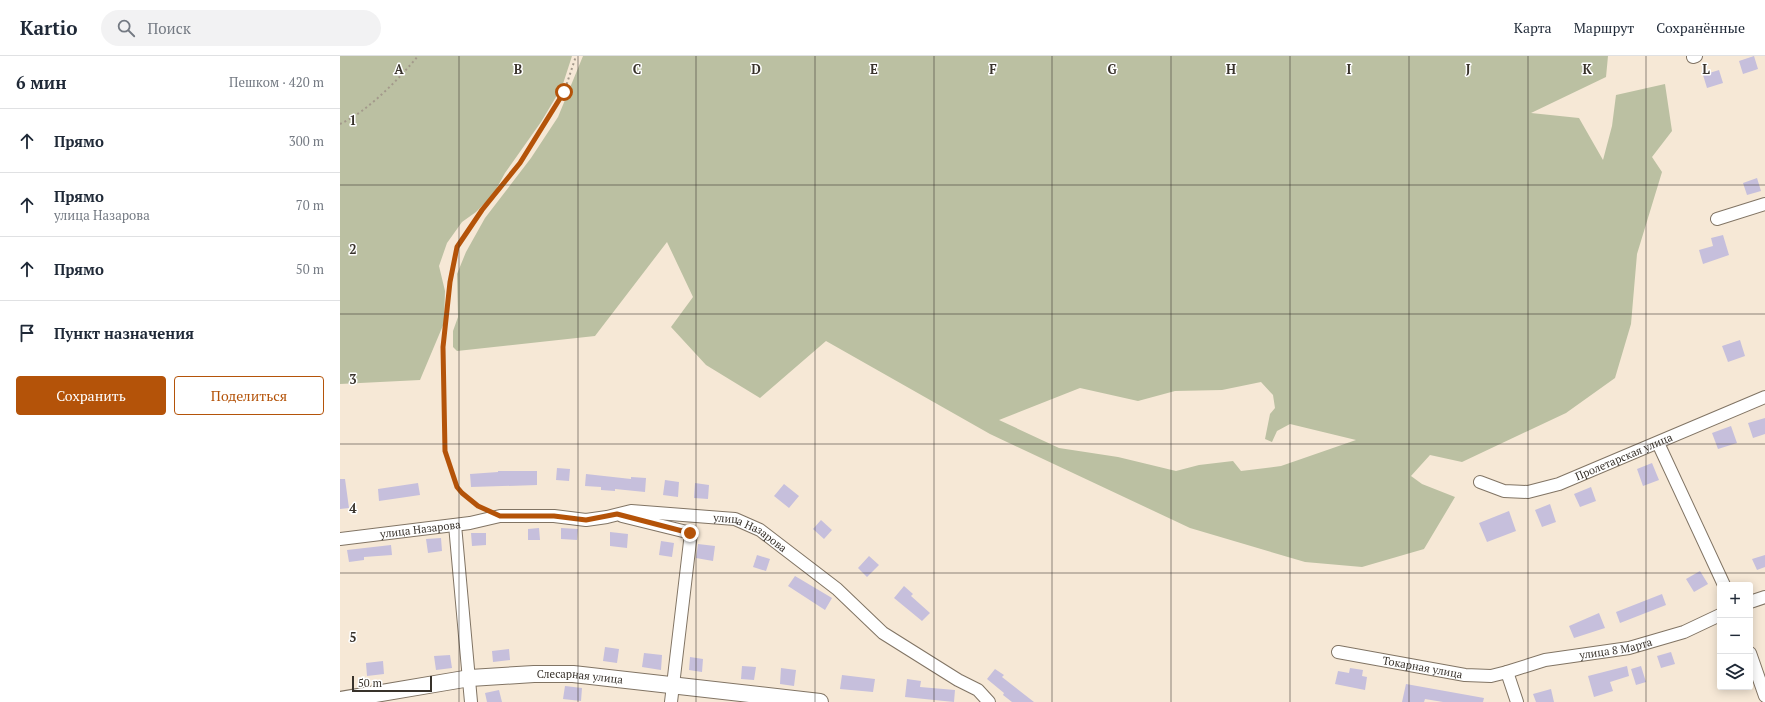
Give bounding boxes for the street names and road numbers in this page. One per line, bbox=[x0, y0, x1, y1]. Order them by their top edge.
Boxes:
street label: Пролетарская улица bbox=[1573, 430, 1675, 483]
street label: улица Назарова bbox=[712, 510, 790, 555]
street label: улица Назарова bbox=[378, 517, 462, 541]
street label: улица 8 Марта bbox=[1577, 635, 1654, 662]
street label: Токарная улица bbox=[1381, 653, 1464, 682]
street label: Слесарная улица bbox=[537, 667, 624, 687]

